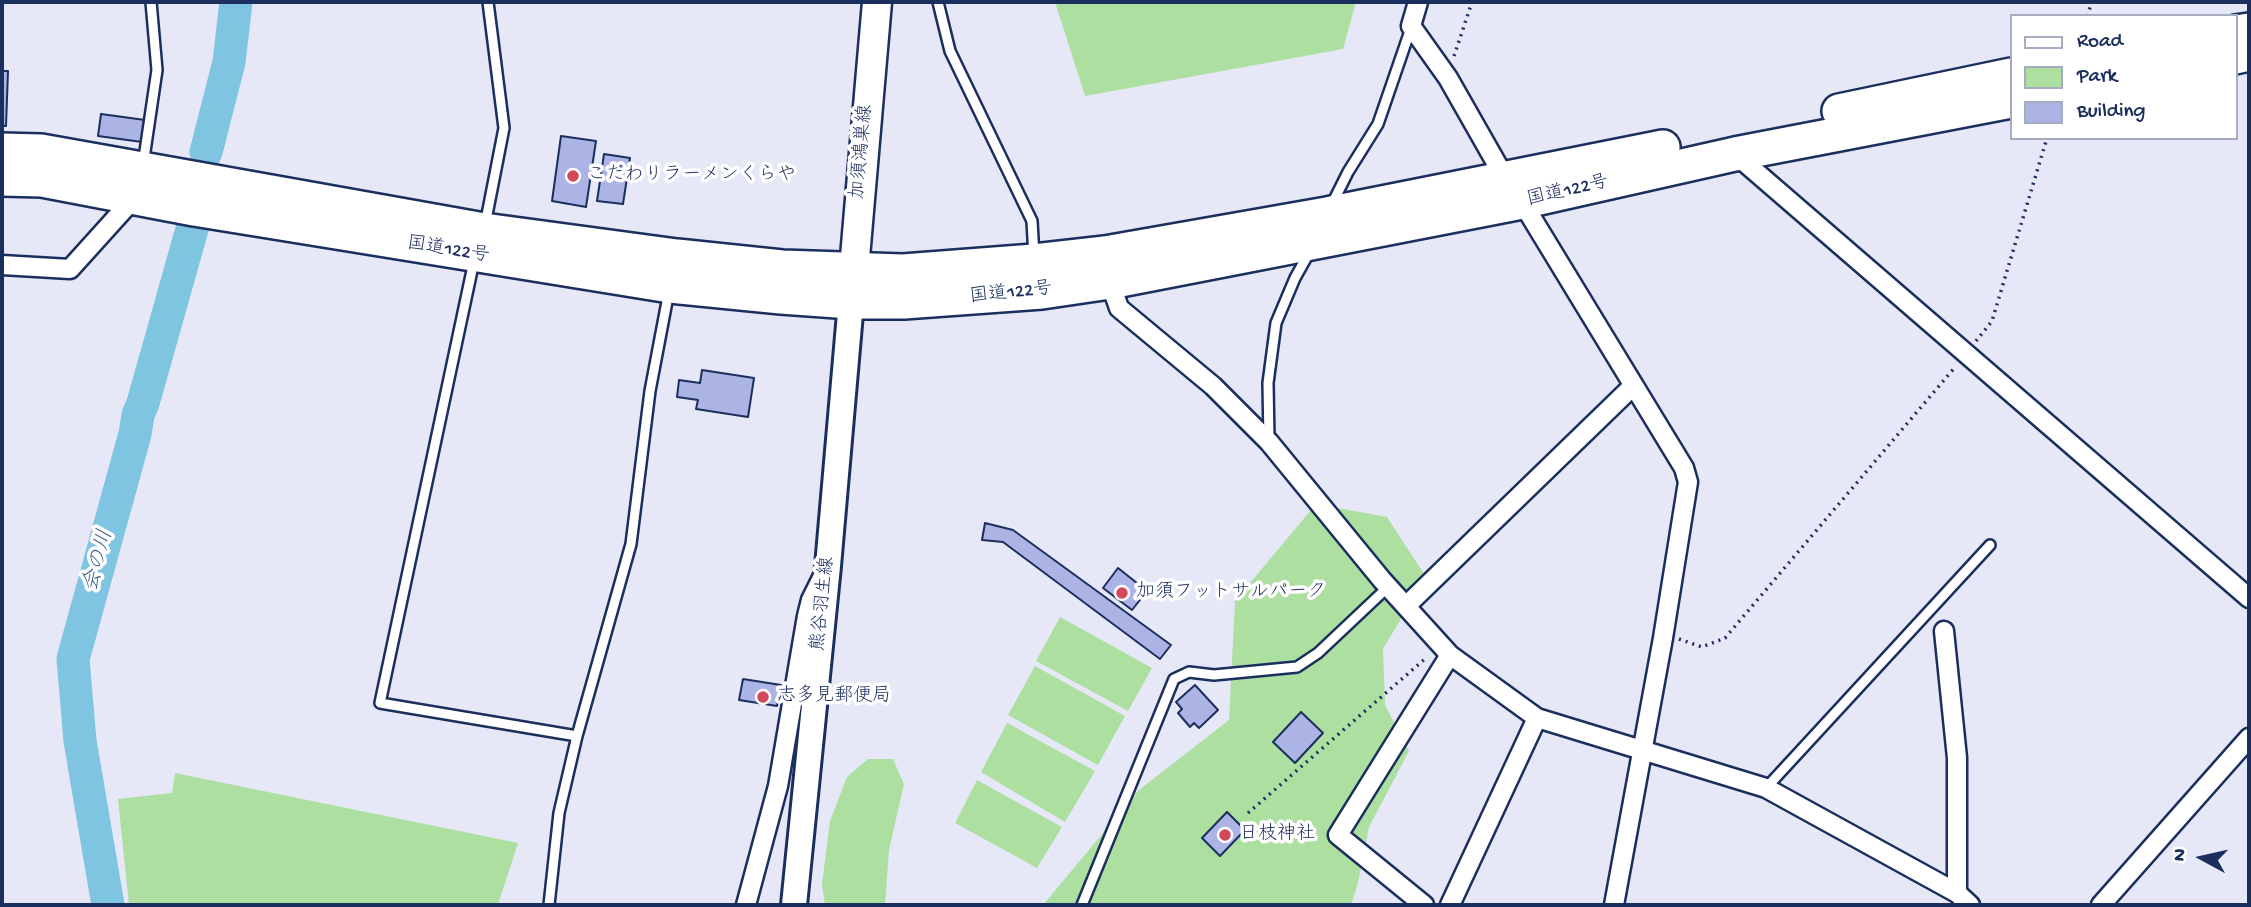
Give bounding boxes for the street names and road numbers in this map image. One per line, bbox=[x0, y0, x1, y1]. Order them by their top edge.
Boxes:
street label: 加須鴻巣線 bbox=[848, 104, 878, 200]
street label: 国道122号 bbox=[1525, 172, 1611, 212]
street label: 国道122号 bbox=[405, 233, 491, 269]
street label: 国道122号 bbox=[968, 278, 1054, 310]
street label: 熊谷羽生線 bbox=[808, 556, 840, 652]

